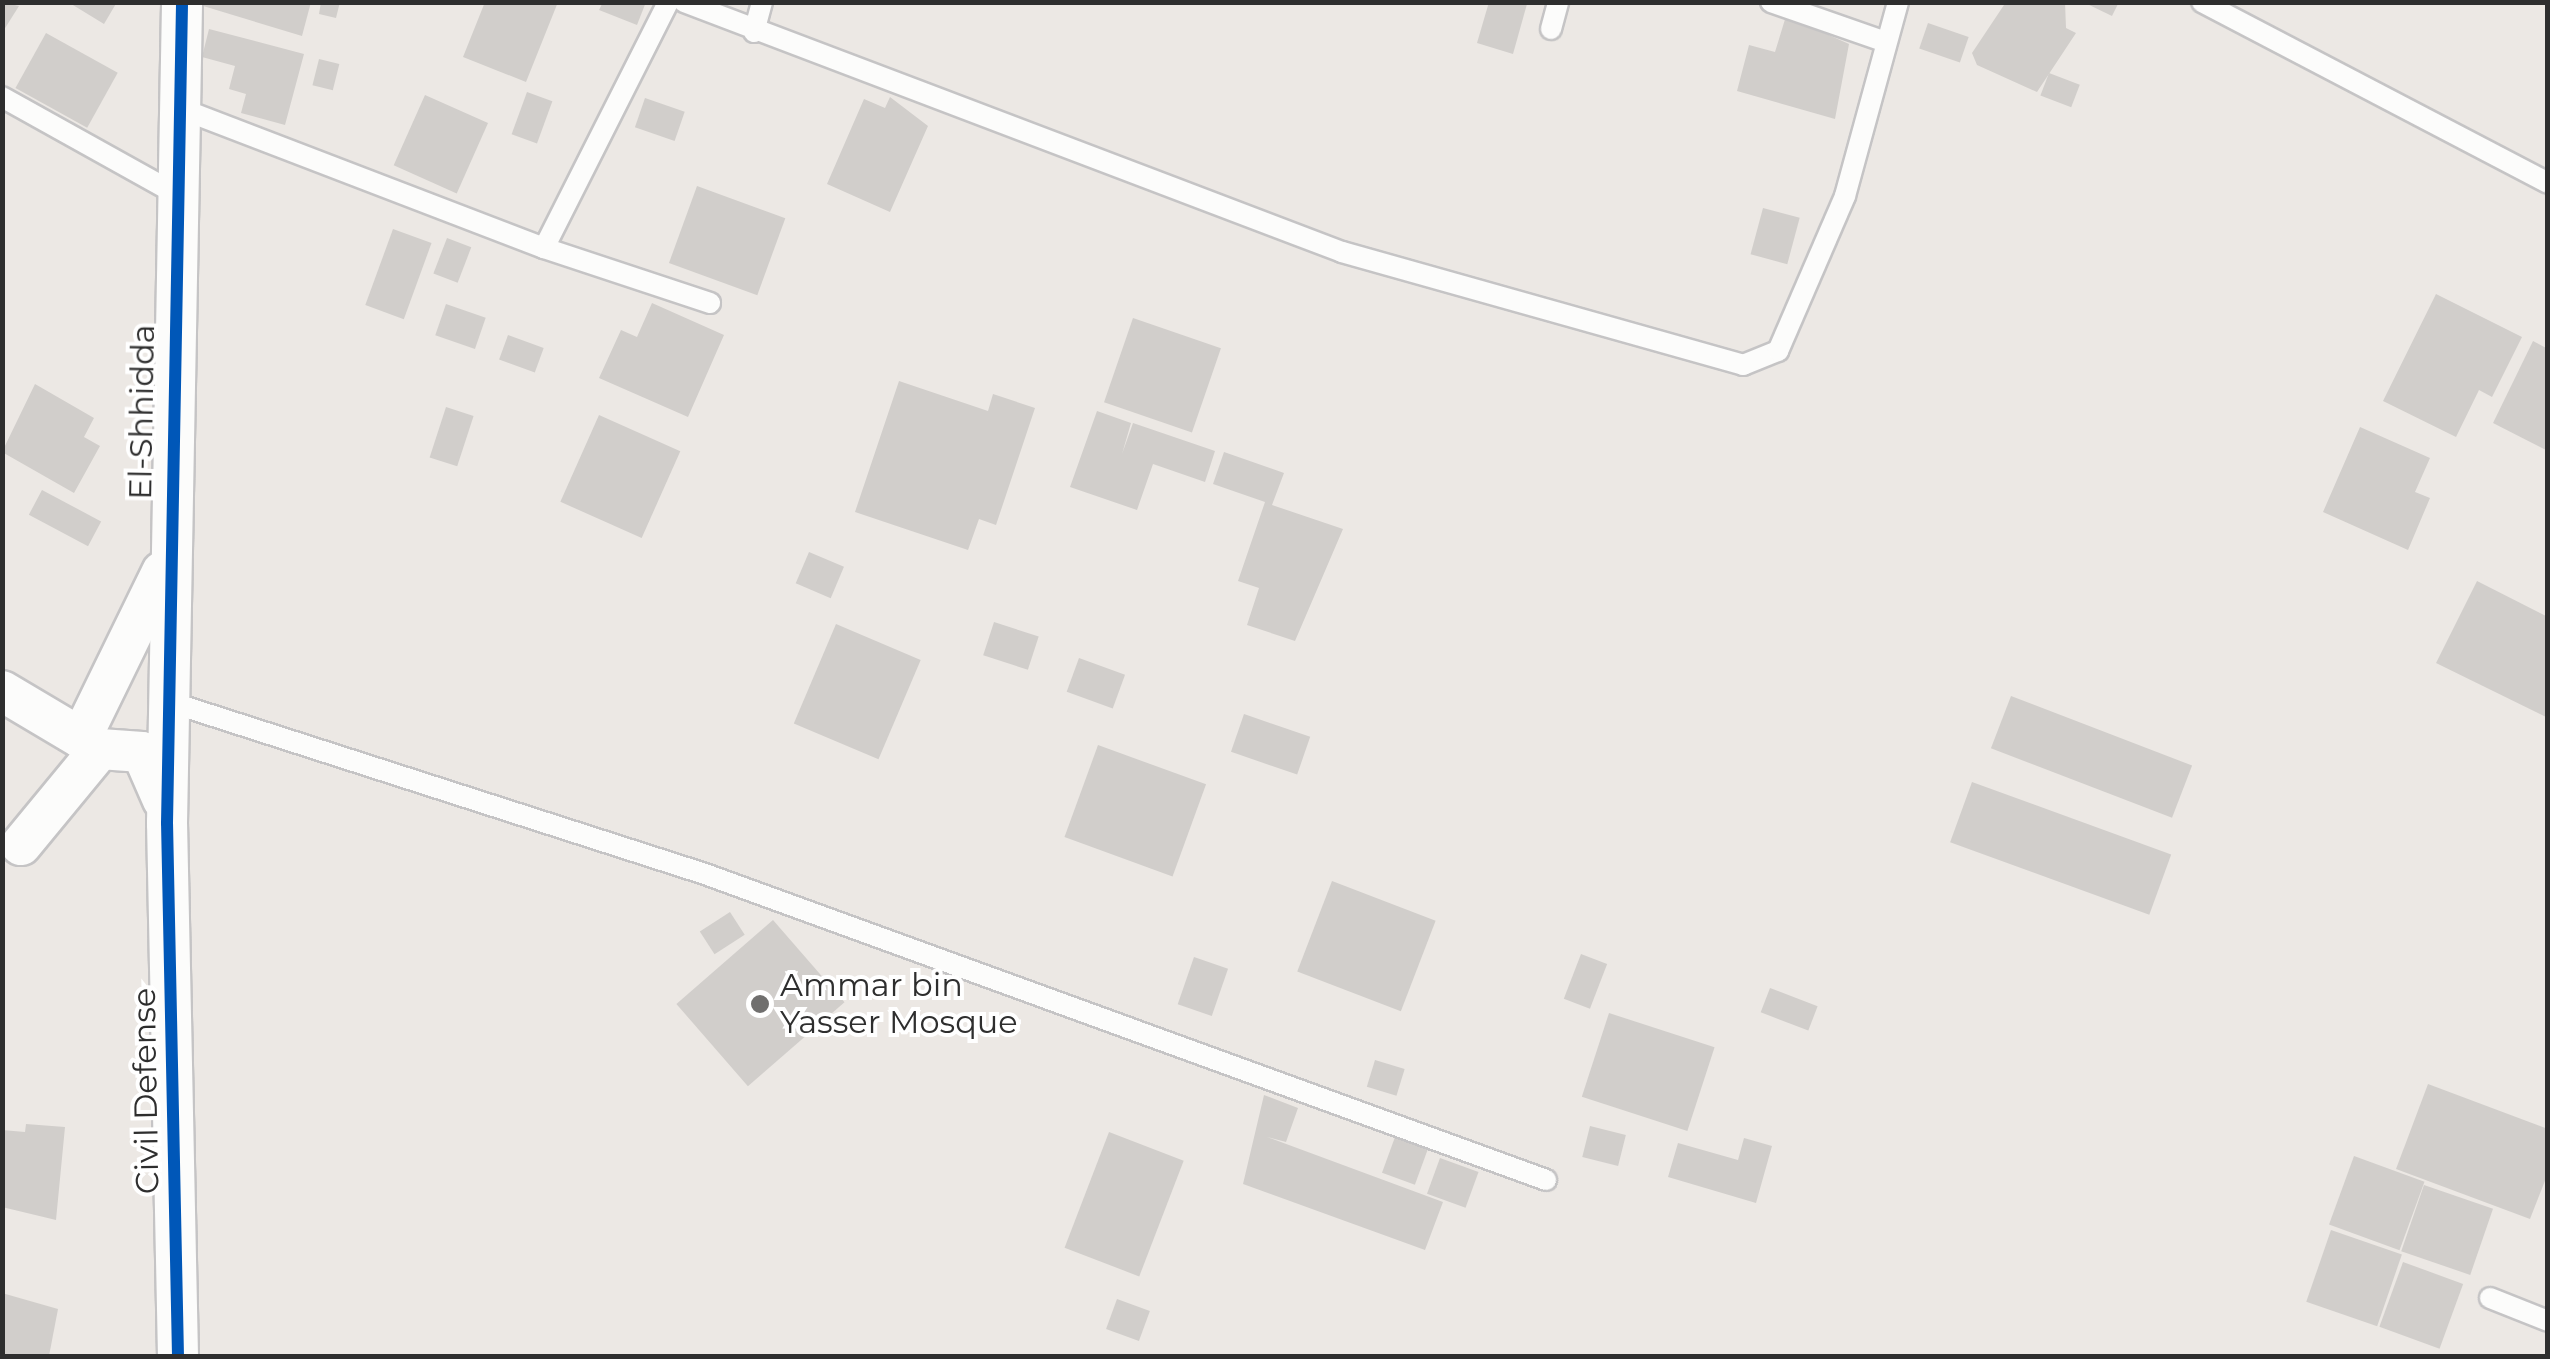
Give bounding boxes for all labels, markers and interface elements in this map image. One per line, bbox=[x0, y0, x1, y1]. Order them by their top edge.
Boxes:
street label: El-Shhidda bbox=[121, 324, 163, 500]
place label: Ammar bin Yasser Mosque bbox=[780, 967, 1018, 1042]
street label: Civil Defense bbox=[125, 987, 167, 1195]
marker: Ammar bin Yasser Mosque bbox=[749, 993, 771, 1015]

